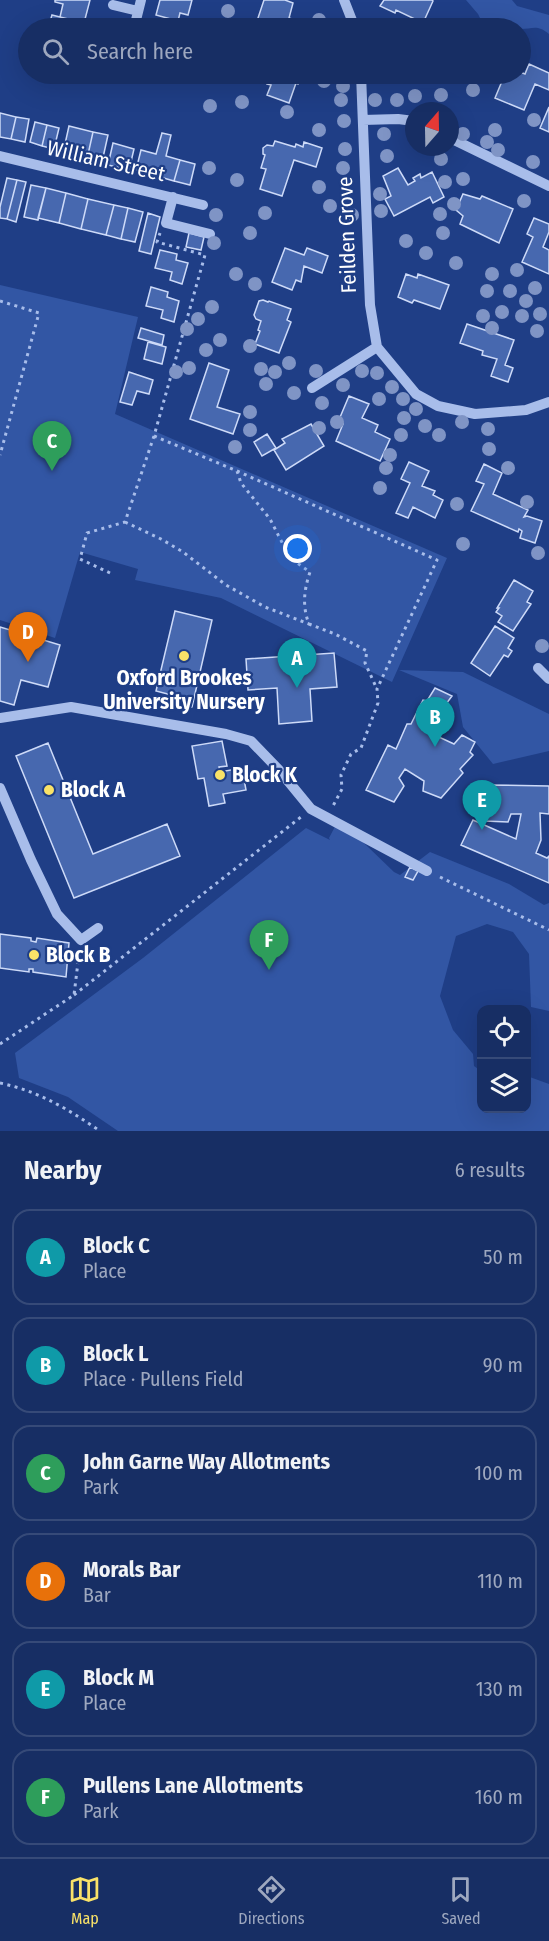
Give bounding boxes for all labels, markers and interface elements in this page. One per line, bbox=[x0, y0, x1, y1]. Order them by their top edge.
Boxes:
search box bbox=[18, 18, 531, 84]
icon: search bbox=[39, 35, 72, 68]
text: Search here bbox=[87, 38, 193, 65]
north arrow bbox=[405, 102, 459, 156]
street label: William Street bbox=[44, 135, 168, 187]
street label: Feilden Grove bbox=[332, 176, 362, 294]
pin: C bbox=[32, 422, 72, 471]
your location bbox=[283, 534, 312, 563]
pin: D bbox=[9, 612, 48, 662]
pin: A bbox=[278, 638, 316, 688]
marker: Oxford Brookes University Nursery bbox=[177, 649, 191, 663]
place label: Oxford Brookes University Nursery bbox=[103, 665, 266, 715]
pin: B bbox=[416, 698, 454, 747]
place label: Block K bbox=[232, 762, 298, 788]
marker: Block K bbox=[213, 768, 227, 782]
place label: Block A bbox=[61, 777, 126, 803]
pin: E bbox=[462, 780, 502, 830]
marker: Block A bbox=[42, 783, 56, 797]
pin: F bbox=[250, 920, 288, 970]
place label: Block B bbox=[46, 942, 111, 968]
marker: Block B bbox=[27, 948, 41, 962]
map controls bbox=[477, 1005, 531, 1113]
button: locate bbox=[477, 1005, 531, 1059]
button: layers bbox=[477, 1059, 531, 1113]
text: Nearby bbox=[24, 1155, 101, 1186]
text: 6 results bbox=[455, 1158, 525, 1182]
text: Block C bbox=[83, 1232, 150, 1259]
text: A bbox=[40, 1245, 51, 1269]
text: 50 m bbox=[483, 1245, 523, 1269]
text: Place bbox=[83, 1259, 126, 1283]
text: Block L bbox=[83, 1340, 149, 1367]
text: B bbox=[40, 1353, 51, 1377]
text: 90 m bbox=[483, 1353, 523, 1377]
text: Place · Pullens Field bbox=[83, 1367, 243, 1391]
text: John Garne Way Allotments bbox=[83, 1448, 330, 1475]
text: C bbox=[40, 1461, 51, 1485]
text: 100 m bbox=[474, 1461, 523, 1485]
text: Park bbox=[83, 1475, 119, 1499]
text: Morals Bar bbox=[83, 1556, 180, 1583]
text: D bbox=[40, 1569, 51, 1593]
text: 110 m bbox=[477, 1569, 523, 1593]
text: Bar bbox=[83, 1583, 111, 1607]
text: Block M bbox=[83, 1664, 154, 1691]
text: E bbox=[41, 1677, 50, 1701]
text: 130 m bbox=[476, 1677, 523, 1701]
text: Place bbox=[83, 1691, 126, 1715]
text: Pullens Lane Allotments bbox=[83, 1772, 303, 1799]
text: F bbox=[41, 1785, 50, 1809]
text: 160 m bbox=[475, 1785, 523, 1809]
text: Park bbox=[83, 1799, 119, 1823]
tab: Map bbox=[68, 1873, 101, 1928]
tab: Directions bbox=[238, 1873, 305, 1928]
tab: Saved bbox=[441, 1873, 481, 1928]

